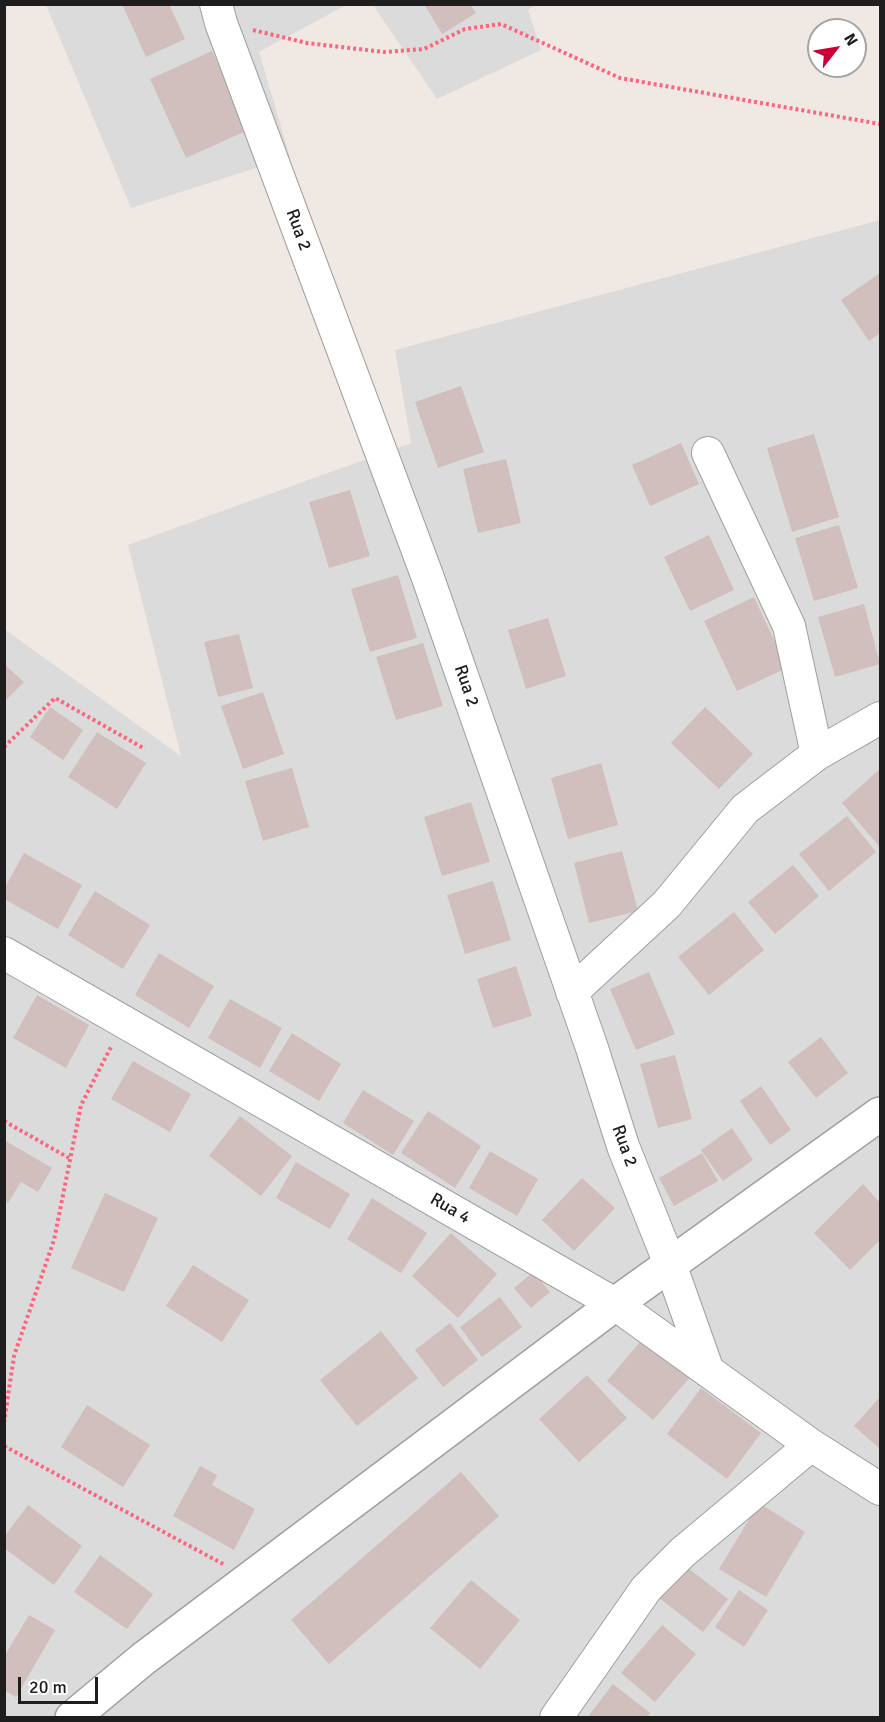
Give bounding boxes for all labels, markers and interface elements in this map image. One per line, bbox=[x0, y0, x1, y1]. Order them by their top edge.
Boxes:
north arrow bbox=[807, 18, 867, 78]
text: N bbox=[839, 30, 862, 50]
street label: Rua 2 bbox=[280, 206, 316, 254]
street label: Rua 2 bbox=[449, 662, 483, 710]
street label: Rua 2 bbox=[606, 1122, 642, 1170]
street label: Rua 4 bbox=[426, 1189, 474, 1229]
scale bar bbox=[21, 1665, 100, 1703]
text: 20 m bbox=[29, 1676, 67, 1698]

